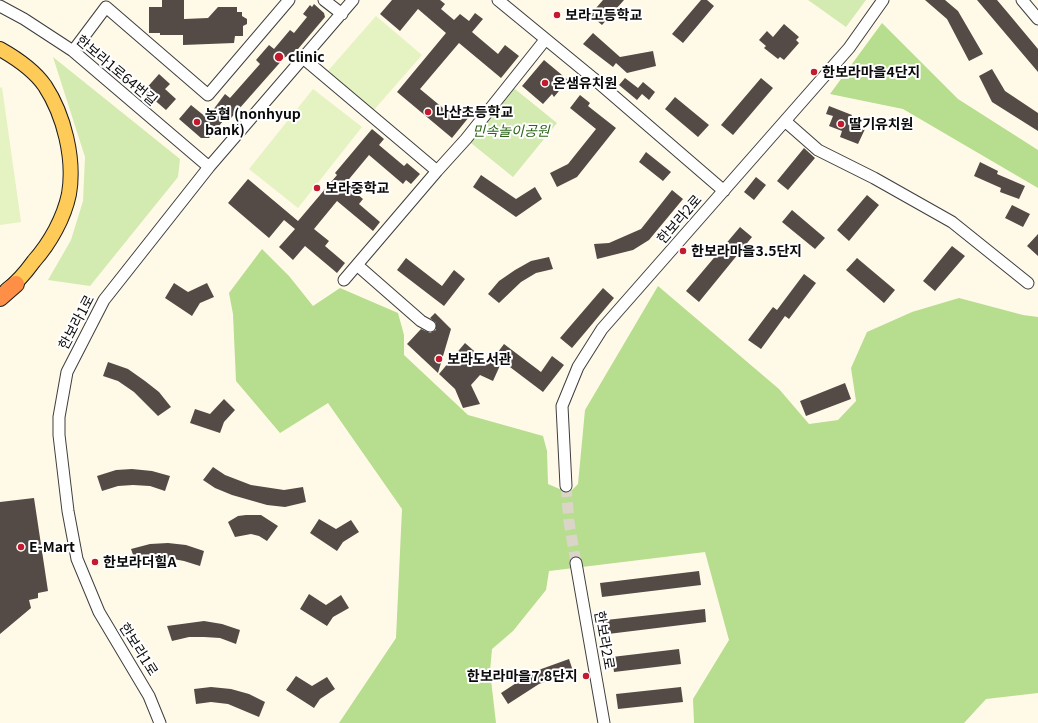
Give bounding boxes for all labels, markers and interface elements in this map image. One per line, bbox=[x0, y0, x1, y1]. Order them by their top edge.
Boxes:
place label: 보라고등학교 bbox=[565, 7, 642, 23]
marker: 보라고등학교 bbox=[552, 10, 562, 20]
street label: 한보라1로64번길 bbox=[73, 31, 161, 109]
place label: clinic bbox=[288, 49, 325, 65]
marker: clinic bbox=[273, 51, 285, 63]
place label: 한보라마을4단지 bbox=[822, 64, 920, 80]
marker: 한보라마을4단지 bbox=[809, 67, 819, 77]
place label: 온샘유치원 bbox=[553, 75, 617, 91]
marker: 온샘유치원 bbox=[540, 78, 550, 88]
place label: 나산초등학교 bbox=[436, 104, 513, 120]
place label: 농협 (nonhyup bank) bbox=[205, 106, 301, 138]
marker: 나산초등학교 bbox=[423, 107, 433, 117]
place label: 딸기유치원 bbox=[849, 116, 913, 132]
marker: 농협 (nonhyup bank) bbox=[192, 117, 202, 127]
marker: 딸기유치원 bbox=[836, 119, 846, 129]
park label: 민속놀이공원 bbox=[472, 123, 550, 139]
place label: 보라중학교 bbox=[325, 180, 389, 196]
marker: 보라중학교 bbox=[312, 183, 322, 193]
street label: 한보라2로 bbox=[653, 191, 705, 247]
place label: 한보라마을3.5단지 bbox=[691, 243, 802, 259]
marker: 한보라마을3.5단지 bbox=[678, 246, 688, 256]
street label: 한보라1로 bbox=[55, 292, 97, 352]
place label: 보라도서관 bbox=[447, 351, 511, 367]
marker: 보라도서관 bbox=[434, 354, 444, 364]
place label: E-Mart bbox=[29, 539, 75, 555]
marker: E-Mart bbox=[16, 542, 26, 552]
place label: 한보라더힐A bbox=[103, 554, 176, 570]
marker: 한보라더힐A bbox=[90, 557, 100, 567]
street label: 한보라2로 bbox=[592, 609, 618, 671]
street label: 한보라1로 bbox=[116, 619, 162, 679]
place label: 한보라마을7.8단지 bbox=[467, 668, 578, 684]
marker: 한보라마을7.8단지 bbox=[581, 671, 591, 681]

